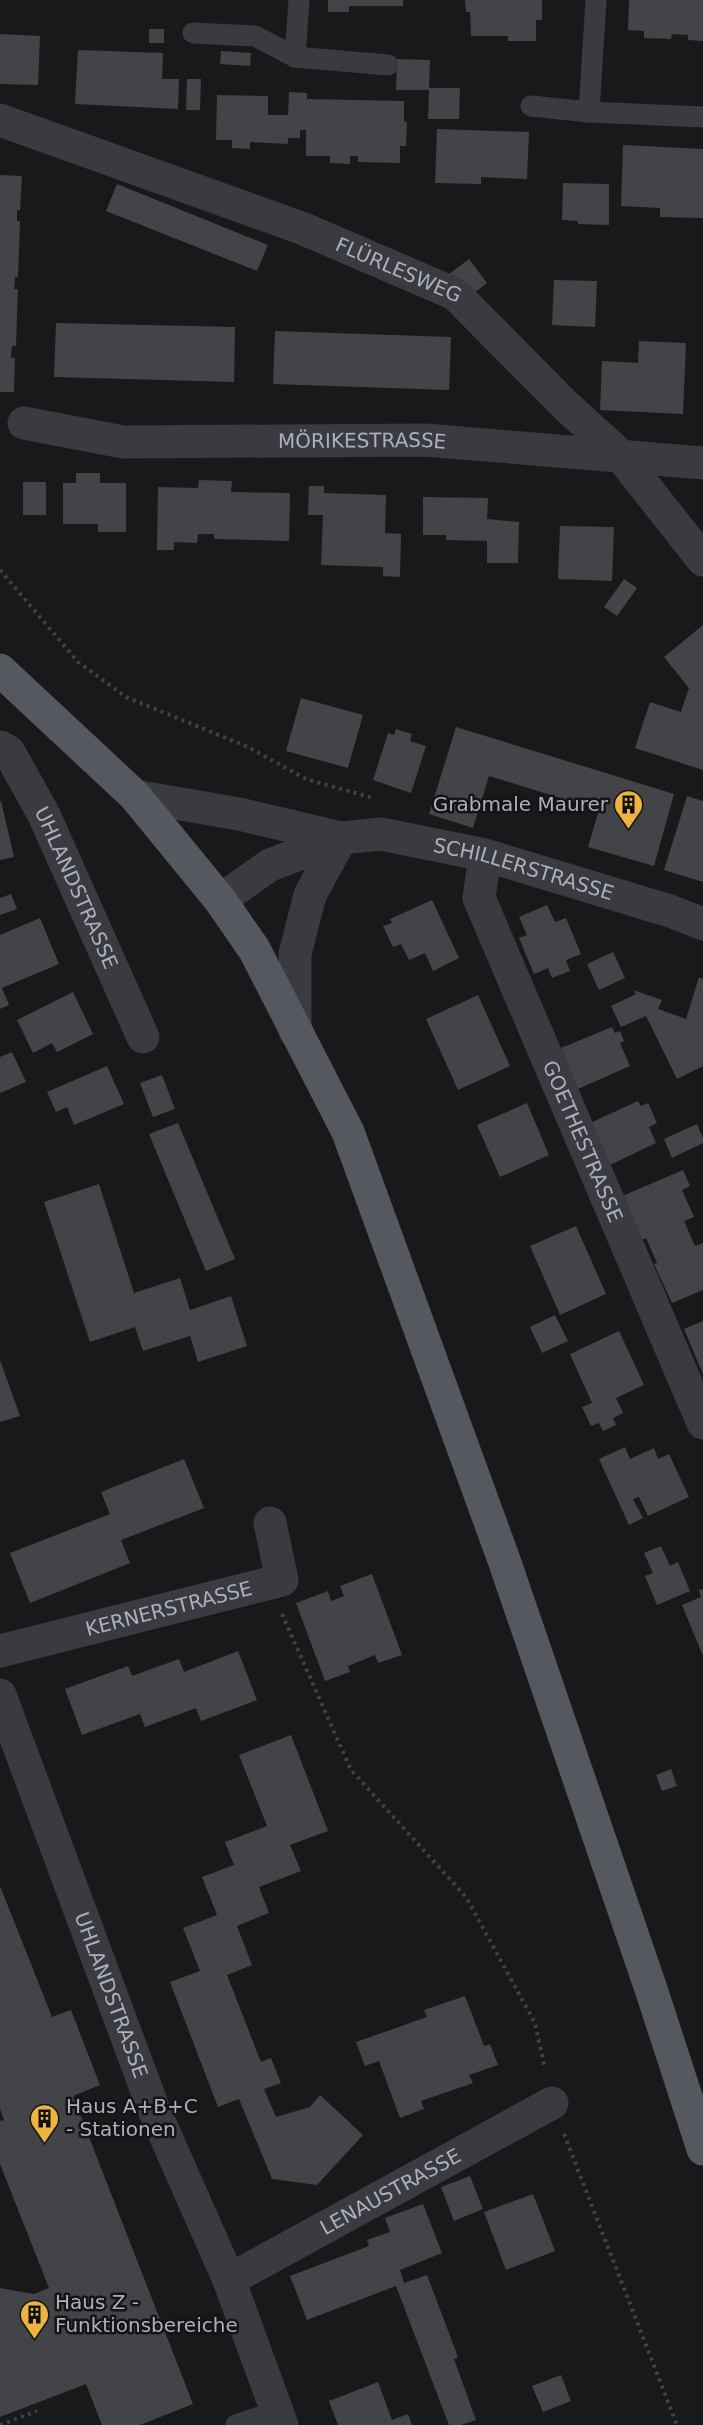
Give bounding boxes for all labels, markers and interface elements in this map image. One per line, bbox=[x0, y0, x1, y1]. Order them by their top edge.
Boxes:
street label: FLÜRLESWEG bbox=[332, 232, 465, 307]
street label: MÖRIKESTRASSE bbox=[278, 428, 447, 454]
building icon: Grabmale Maurer bbox=[613, 788, 645, 830]
place label: Grabmale Maurer bbox=[433, 792, 609, 816]
street label: UHLANDSTRASSE bbox=[30, 802, 123, 973]
street label: SCHILLERSTRASSE bbox=[431, 833, 617, 905]
street label: GOETHESTRASSE bbox=[538, 1057, 628, 1226]
street label: KERNERSTRASSE bbox=[83, 1576, 255, 1641]
street label: UHLANDSTRASSE bbox=[70, 1909, 153, 2081]
place label: Haus A+B+C - Stationen bbox=[66, 2094, 198, 2141]
building icon: Haus A+B+C - Stationen bbox=[29, 2102, 61, 2144]
street label: LENAUSTRASSE bbox=[316, 2143, 465, 2240]
place label: Haus Z - Funktionsbereiche bbox=[55, 2290, 238, 2337]
building icon: Haus Z - Funktionsbereiche bbox=[18, 2298, 50, 2340]

